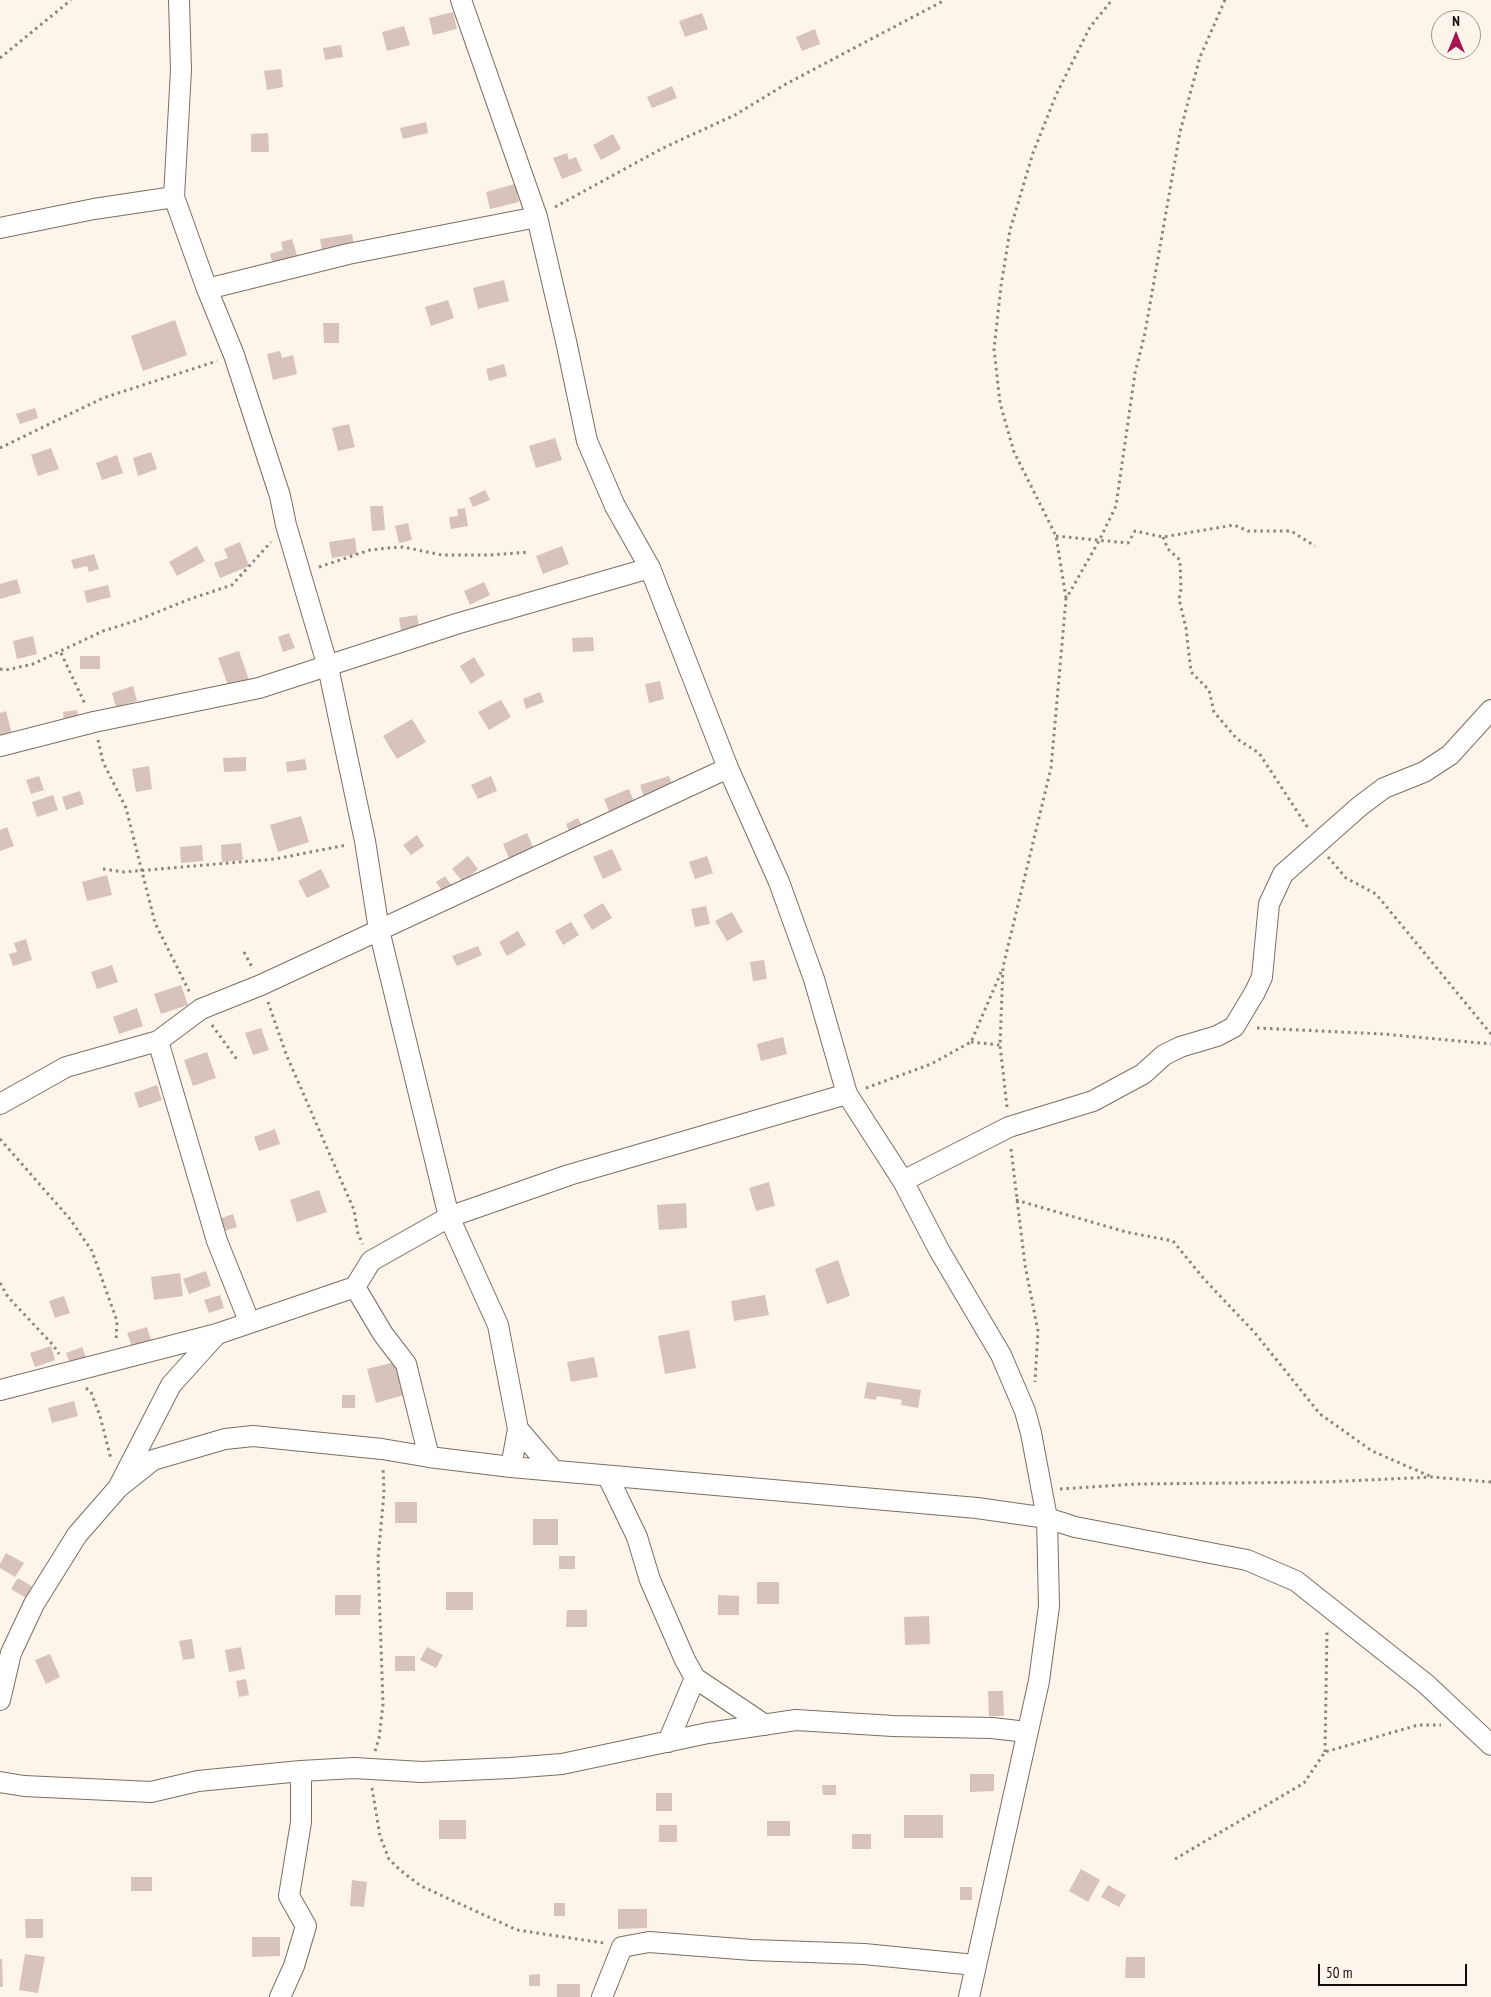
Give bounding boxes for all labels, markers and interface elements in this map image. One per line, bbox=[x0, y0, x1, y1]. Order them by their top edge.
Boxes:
north arrow bbox=[1431, 10, 1481, 60]
text: N bbox=[1452, 12, 1460, 30]
scale bar bbox=[1321, 1954, 1470, 1986]
text: 50 m bbox=[1326, 1963, 1352, 1982]

